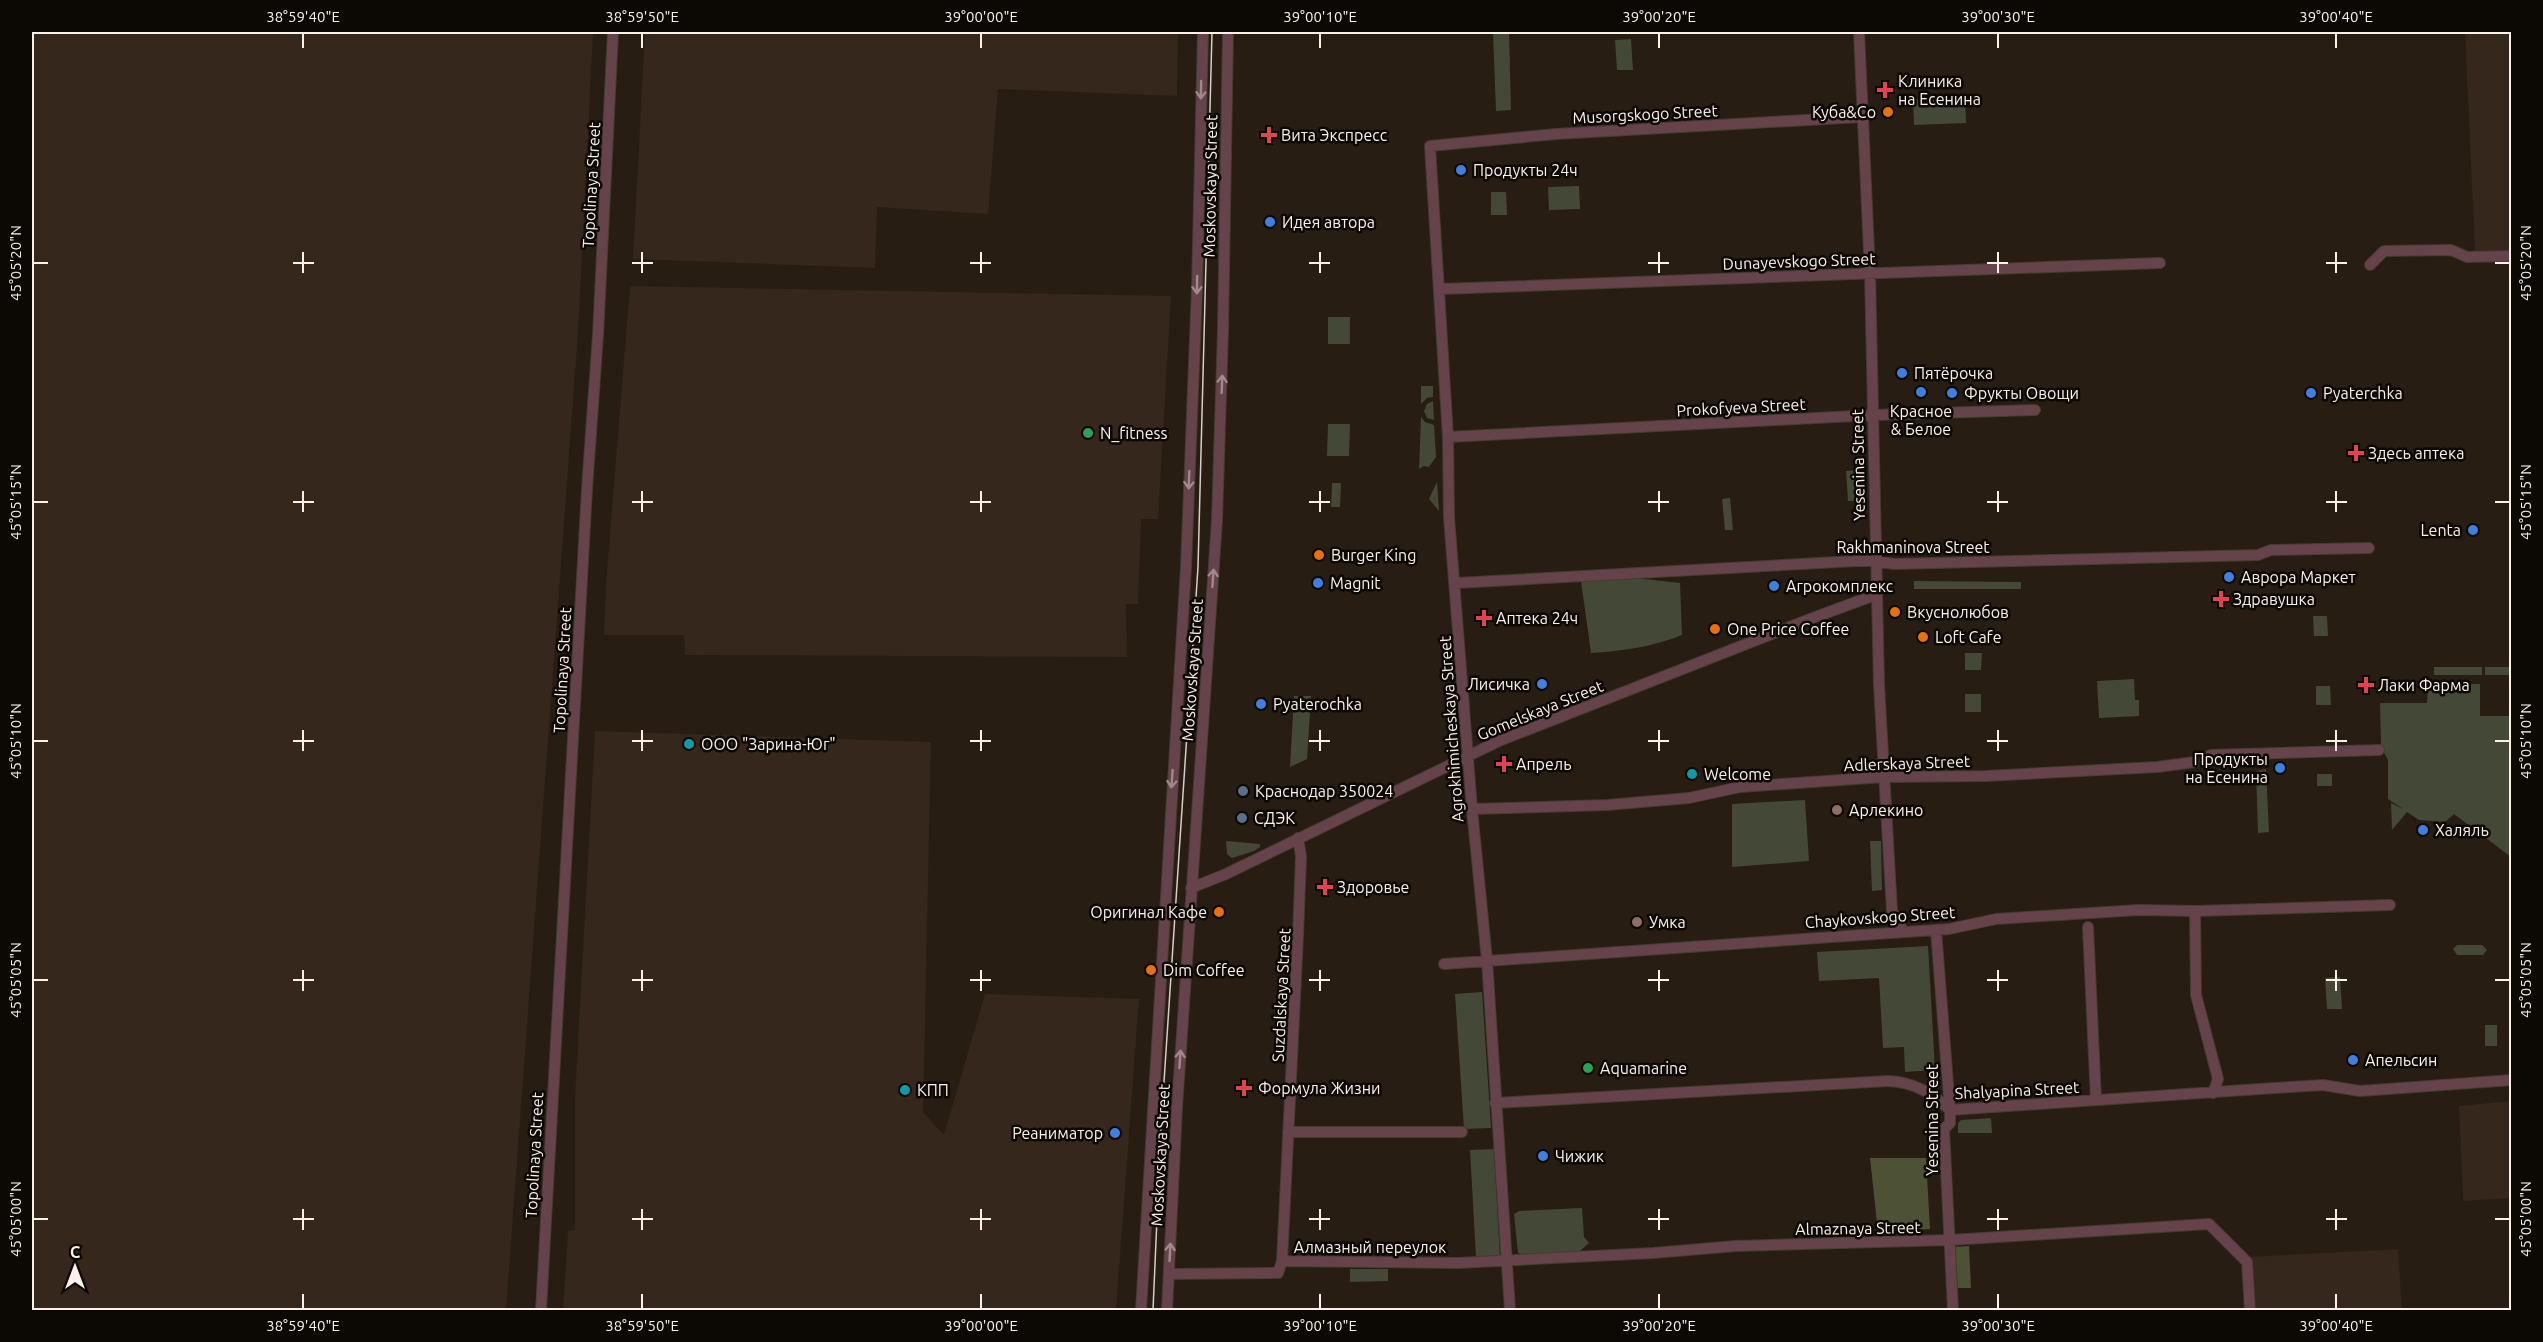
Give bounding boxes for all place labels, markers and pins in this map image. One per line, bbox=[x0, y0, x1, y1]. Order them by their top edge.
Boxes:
place label: Клиника на Есенина bbox=[1898, 72, 1981, 108]
marker: Клиника на Есенина bbox=[1876, 81, 1894, 99]
place label: Куба&Co bbox=[1812, 103, 1876, 121]
marker: Куба&Co bbox=[1881, 105, 1895, 119]
place label: Вита Экспресс bbox=[1281, 126, 1388, 144]
marker: Вита Экспресс bbox=[1262, 128, 1276, 142]
place label: Продукты 24ч bbox=[1473, 161, 1578, 179]
marker: Продукты 24ч bbox=[1454, 163, 1468, 177]
place label: Идея автора bbox=[1282, 213, 1375, 231]
marker: Идея автора bbox=[1263, 215, 1277, 229]
place label: Пятёрочка bbox=[1914, 364, 1993, 382]
marker: Пятёрочка bbox=[1895, 366, 1909, 380]
place label: Фрукты Овощи bbox=[1964, 384, 2079, 402]
place label: Pyaterchka bbox=[2323, 384, 2403, 402]
marker: Красное & Белое bbox=[1914, 385, 1928, 399]
marker: Фрукты Овощи bbox=[1945, 386, 1959, 400]
marker: Pyaterchka bbox=[2304, 386, 2318, 400]
place label: Красное & Белое bbox=[1890, 402, 1952, 438]
place label: N_fitness bbox=[1100, 424, 1167, 443]
marker: N_fitness bbox=[1081, 426, 1095, 440]
place label: Здесь аптека bbox=[2368, 444, 2464, 462]
marker: Здесь аптека bbox=[2349, 446, 2363, 460]
place label: Lenta bbox=[2420, 521, 2461, 539]
marker: Lenta bbox=[2466, 523, 2480, 537]
place label: Burger King bbox=[1331, 546, 1416, 564]
marker: Burger King bbox=[1312, 548, 1326, 562]
place label: Аврора Маркет bbox=[2241, 568, 2356, 586]
marker: Аврора Маркет bbox=[2222, 570, 2236, 584]
place label: Magnit bbox=[1330, 574, 1381, 592]
marker: Magnit bbox=[1311, 576, 1325, 590]
place label: Агрокомплекс bbox=[1786, 577, 1894, 595]
marker: Агрокомплекс bbox=[1767, 579, 1781, 593]
place label: Здравушка bbox=[2233, 590, 2315, 608]
marker: Здравушка bbox=[2214, 592, 2228, 606]
place label: Вкуснолюбов bbox=[1907, 603, 2009, 621]
marker: Вкуснолюбов bbox=[1888, 605, 1902, 619]
place label: Аптека 24ч bbox=[1496, 609, 1578, 627]
marker: Аптека 24ч bbox=[1477, 611, 1491, 625]
place label: One Price Coffee bbox=[1727, 620, 1849, 638]
marker: One Price Coffee bbox=[1708, 622, 1722, 636]
place label: Loft Cafe bbox=[1935, 628, 2002, 646]
marker: Loft Cafe bbox=[1916, 630, 1930, 644]
place label: Лисичка bbox=[1468, 675, 1530, 693]
place label: Лаки Фарма bbox=[2378, 676, 2470, 694]
marker: Лисичка bbox=[1535, 677, 1549, 691]
marker: Лаки Фарма bbox=[2359, 678, 2373, 692]
place label: Pyaterochka bbox=[1273, 695, 1362, 713]
marker: Pyaterochka bbox=[1254, 697, 1268, 711]
place label: ООО "Зарина-Юг" bbox=[701, 735, 836, 753]
marker: ООО "Зарина-Юг" bbox=[682, 737, 696, 751]
place label: Продукты на Есенина bbox=[2185, 750, 2268, 786]
place label: Апрель bbox=[1516, 755, 1571, 773]
marker: Апрель bbox=[1497, 757, 1511, 771]
marker: Продукты на Есенина bbox=[2273, 761, 2287, 775]
place label: Welcome bbox=[1704, 765, 1771, 783]
marker: Welcome bbox=[1685, 767, 1699, 781]
place label: Краснодар 350024 bbox=[1255, 782, 1393, 800]
marker: Краснодар 350024 bbox=[1236, 784, 1250, 798]
place label: Арлекино bbox=[1849, 801, 1923, 819]
marker: Арлекино bbox=[1830, 803, 1844, 817]
place label: СДЭК bbox=[1254, 809, 1295, 827]
marker: СДЭК bbox=[1235, 811, 1249, 825]
place label: Халяль bbox=[2435, 821, 2489, 839]
marker: Халяль bbox=[2416, 823, 2430, 837]
place label: Здоровье bbox=[1337, 878, 1409, 896]
marker: Здоровье bbox=[1318, 880, 1332, 894]
place label: Оригинал Кафе bbox=[1090, 903, 1207, 921]
marker: Оригинал Кафе bbox=[1212, 905, 1226, 919]
place label: Умка bbox=[1649, 913, 1686, 931]
marker: Умка bbox=[1630, 915, 1644, 929]
place label: Dim Coffee bbox=[1163, 961, 1245, 979]
marker: Dim Coffee bbox=[1144, 963, 1158, 977]
place label: Апельсин bbox=[2365, 1051, 2437, 1069]
marker: Апельсин bbox=[2346, 1053, 2360, 1067]
place label: Aquamarine bbox=[1600, 1059, 1687, 1077]
marker: Aquamarine bbox=[1581, 1061, 1595, 1075]
marker: Формула Жизни bbox=[1235, 1079, 1253, 1097]
place label: Формула Жизни bbox=[1258, 1079, 1381, 1097]
place label: КПП bbox=[917, 1081, 949, 1099]
marker: КПП bbox=[898, 1083, 912, 1097]
place label: Реаниматор bbox=[1012, 1124, 1103, 1142]
marker: Реаниматор bbox=[1108, 1126, 1122, 1140]
place label: Чижик bbox=[1555, 1147, 1604, 1165]
marker: Чижик bbox=[1536, 1149, 1550, 1163]

